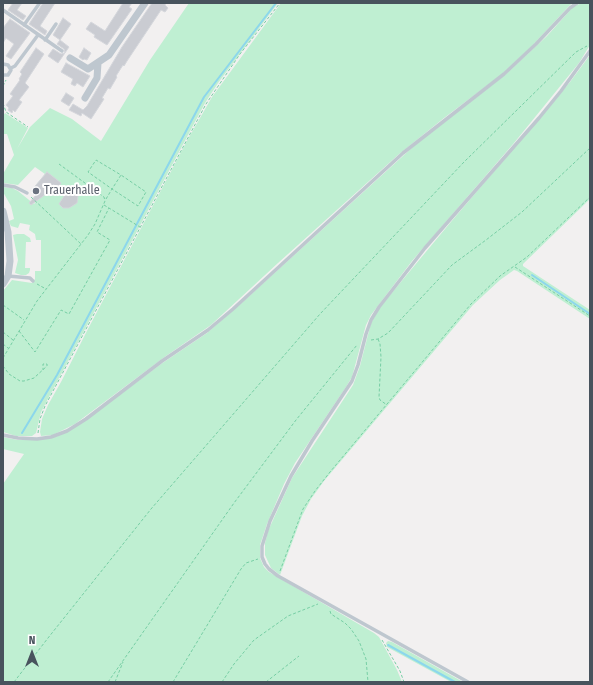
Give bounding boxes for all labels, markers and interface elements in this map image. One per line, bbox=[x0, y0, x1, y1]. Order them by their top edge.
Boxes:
place label: Trauerhalle bbox=[44, 184, 100, 198]
marker: Trauerhalle bbox=[31, 186, 41, 196]
north arrow bbox=[12, 633, 52, 673]
text: N bbox=[29, 634, 35, 647]

